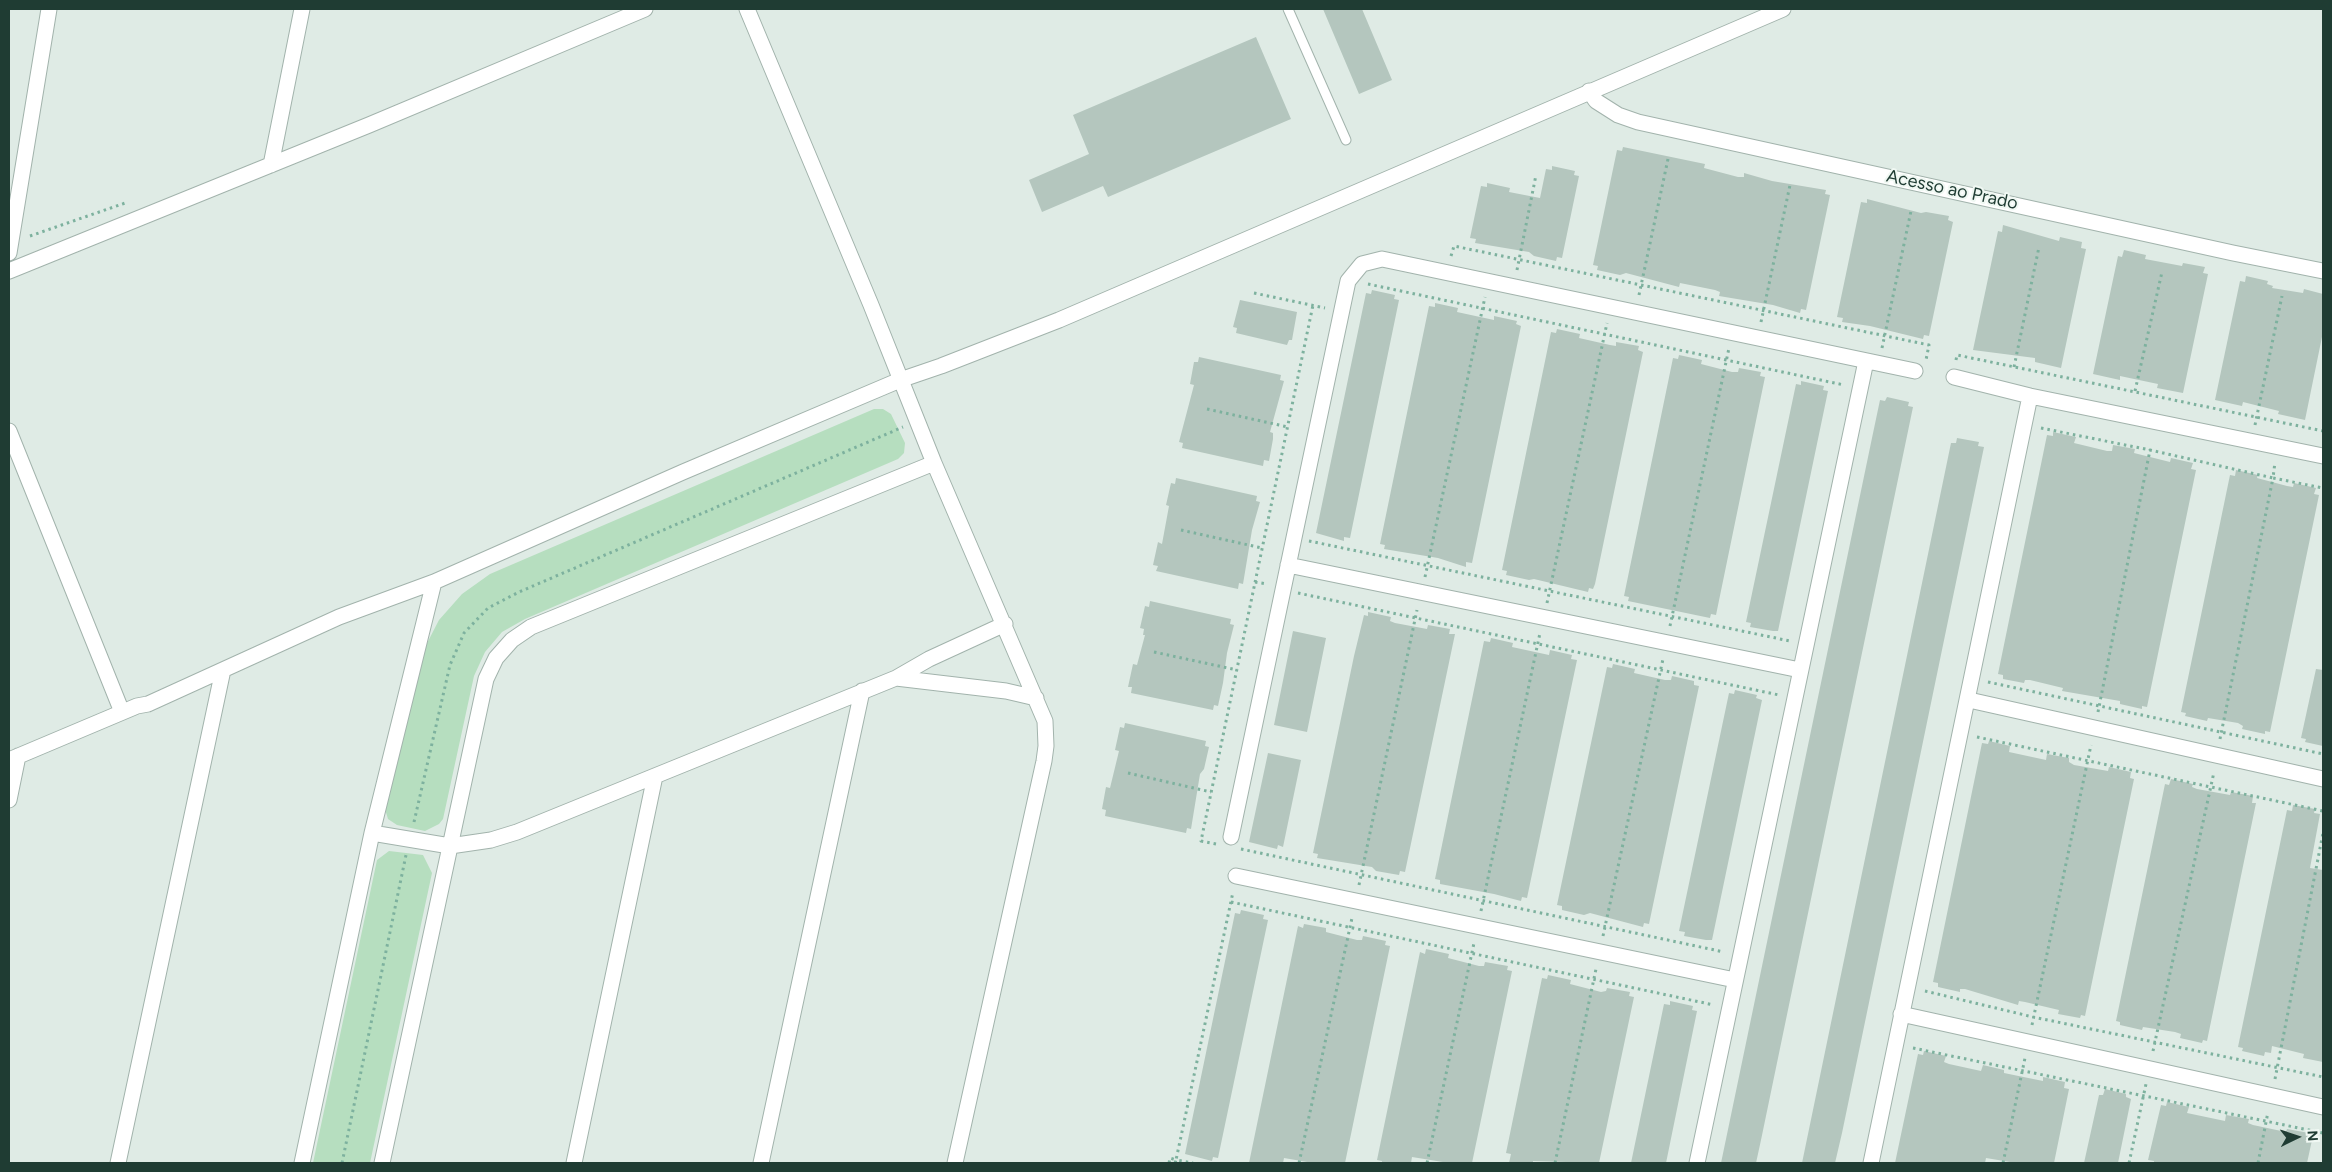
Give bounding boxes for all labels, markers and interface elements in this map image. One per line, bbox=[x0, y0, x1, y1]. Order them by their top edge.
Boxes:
street label: Acesso ao Prado bbox=[1884, 166, 2020, 214]
north arrow bbox=[2272, 1112, 2322, 1162]
text: N bbox=[2304, 1130, 2321, 1142]

